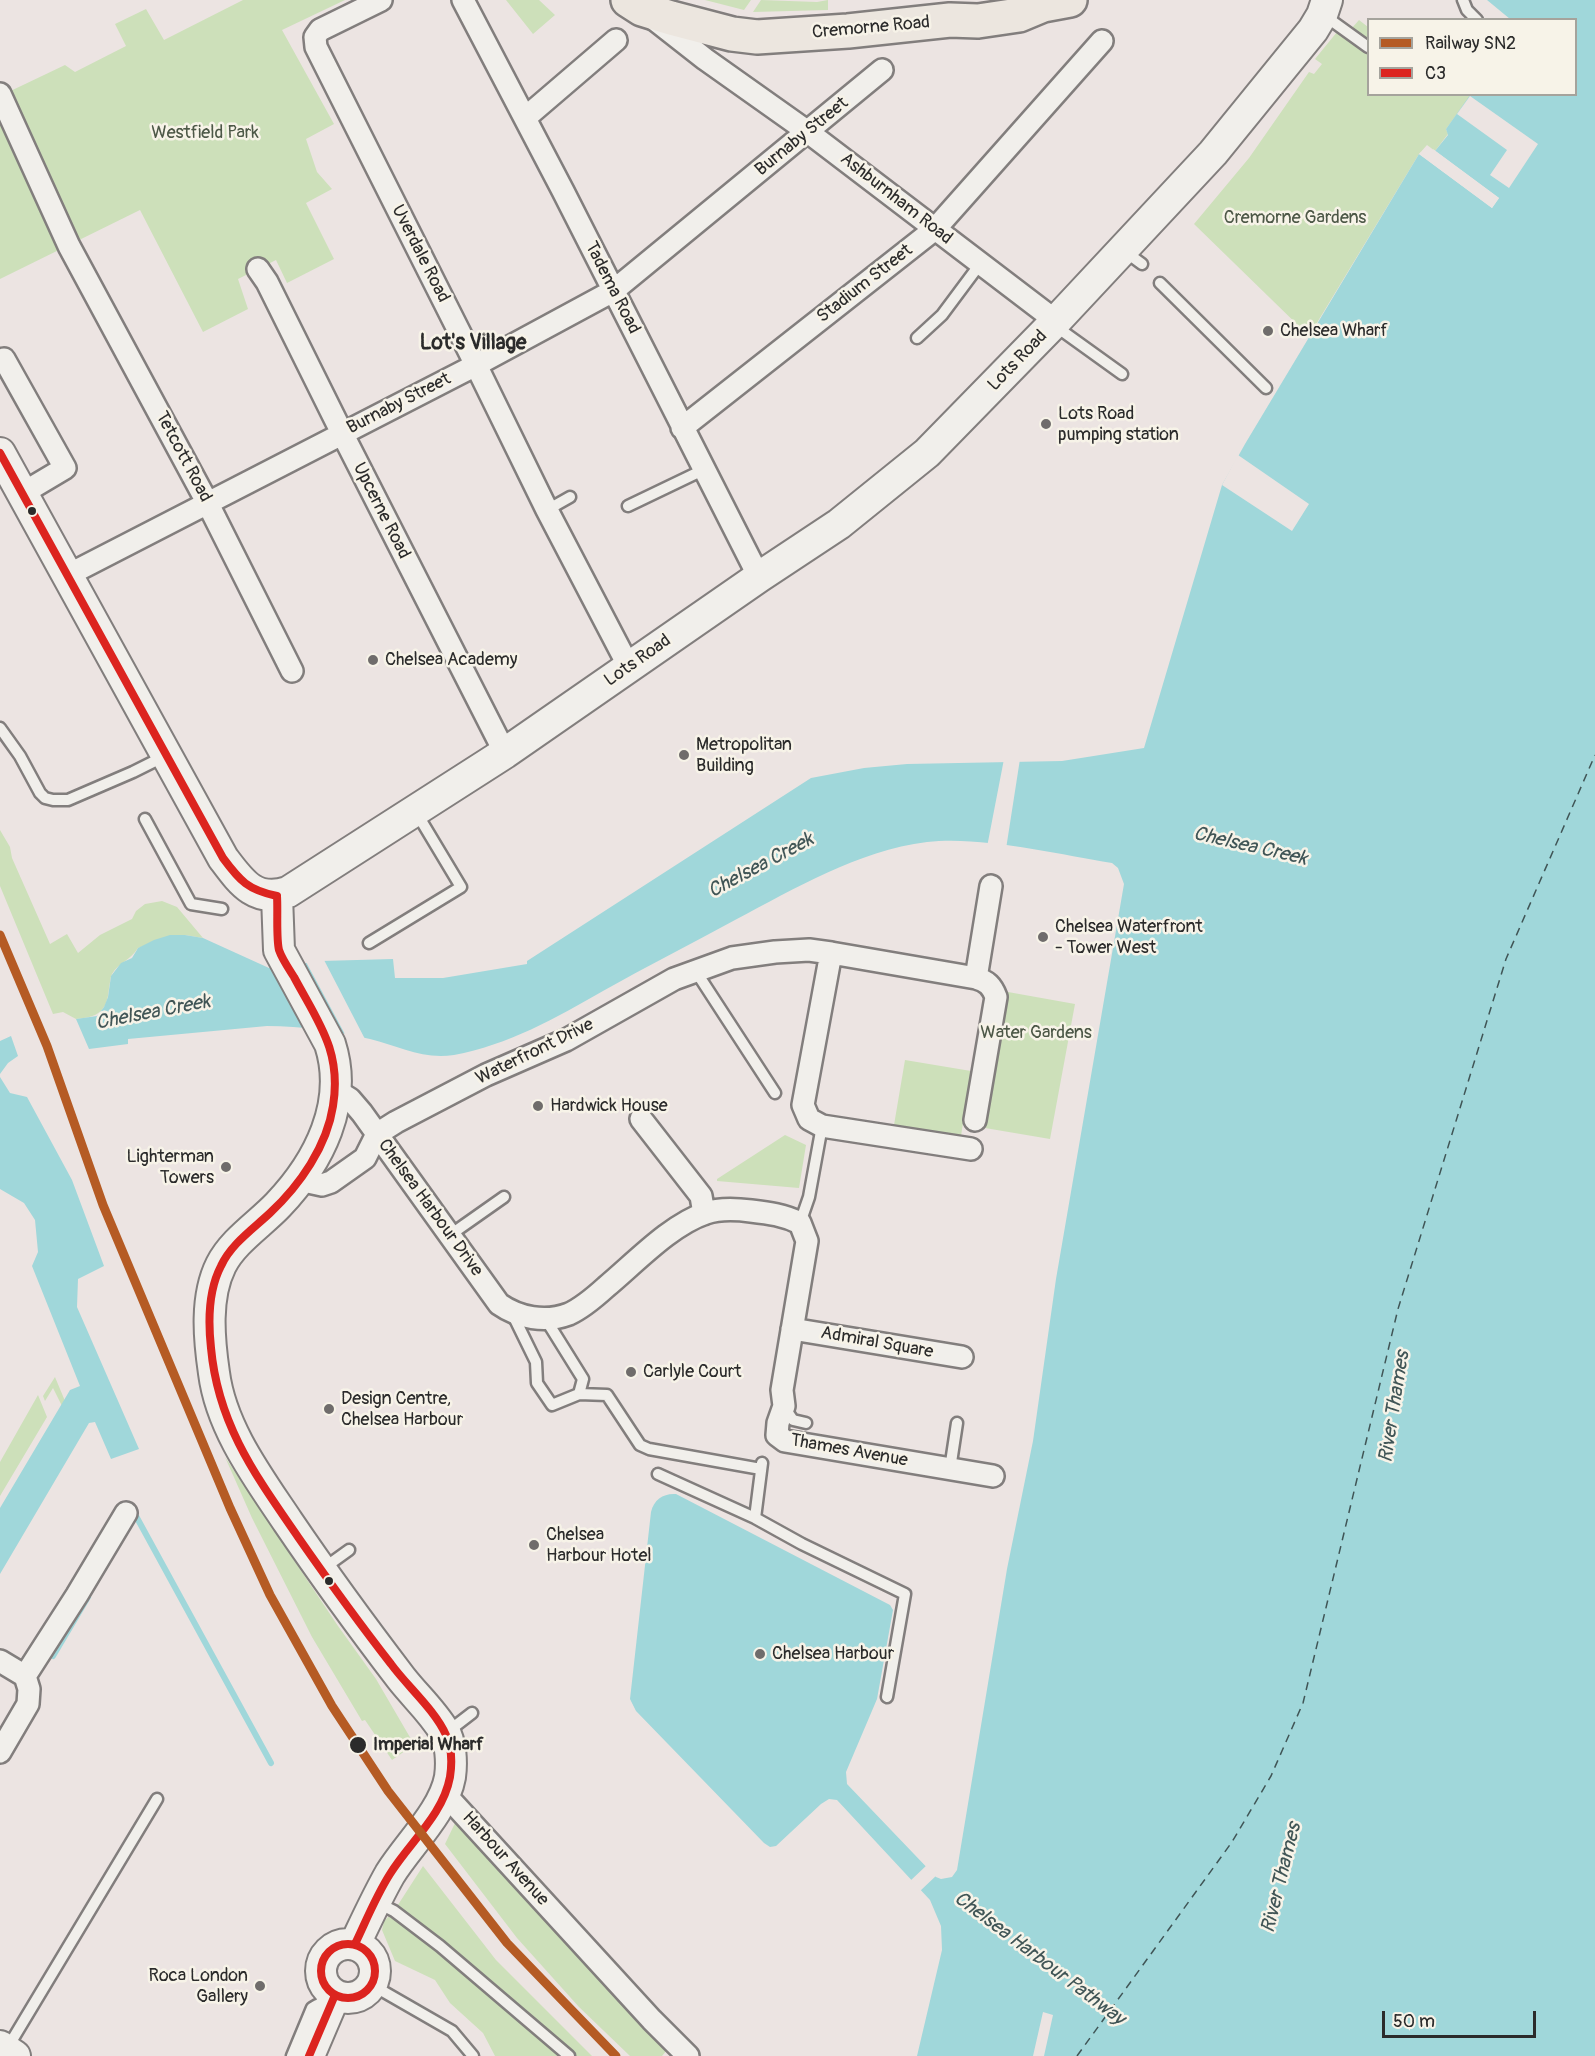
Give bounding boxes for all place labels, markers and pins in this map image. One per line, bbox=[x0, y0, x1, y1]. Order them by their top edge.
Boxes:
place label: Chelsea Wharf bbox=[1280, 320, 1388, 342]
marker: Chelsea Wharf bbox=[1261, 324, 1275, 338]
place label: Lots Road pumping station bbox=[1058, 403, 1179, 446]
marker: Lots Road pumping station bbox=[1039, 417, 1053, 431]
unlabelled marker bbox=[26, 505, 38, 517]
place label: Chelsea Academy bbox=[385, 649, 517, 671]
marker: Chelsea Academy bbox=[366, 653, 380, 667]
place label: Metropolitan Building bbox=[696, 734, 792, 777]
marker: Metropolitan Building bbox=[677, 748, 691, 762]
place label: Chelsea Waterfront - Tower West bbox=[1055, 916, 1203, 958]
marker: Chelsea Waterfront - Tower West bbox=[1036, 930, 1050, 944]
place label: Hardwick House bbox=[550, 1095, 668, 1117]
marker: Hardwick House bbox=[531, 1099, 545, 1113]
place label: Lighterman Towers bbox=[126, 1146, 214, 1188]
marker: Lighterman Towers bbox=[219, 1160, 233, 1174]
place label: Carlyle Court bbox=[643, 1361, 741, 1383]
marker: Carlyle Court bbox=[624, 1365, 638, 1379]
place label: Design Centre, Chelsea Harbour bbox=[341, 1388, 463, 1430]
marker: Design Centre, Chelsea Harbour bbox=[322, 1402, 336, 1416]
place label: Chelsea Harbour Hotel bbox=[546, 1524, 652, 1567]
marker: Chelsea Harbour Hotel bbox=[527, 1538, 541, 1552]
unlabelled marker bbox=[323, 1575, 335, 1587]
place label: Chelsea Harbour bbox=[772, 1643, 894, 1665]
marker: Chelsea Harbour bbox=[753, 1647, 767, 1661]
place label: Imperial Wharf bbox=[373, 1734, 484, 1756]
marker: Imperial Wharf bbox=[348, 1735, 368, 1755]
place label: Roca London Gallery bbox=[149, 1965, 248, 2008]
marker: Roca London Gallery bbox=[253, 1979, 267, 1993]

